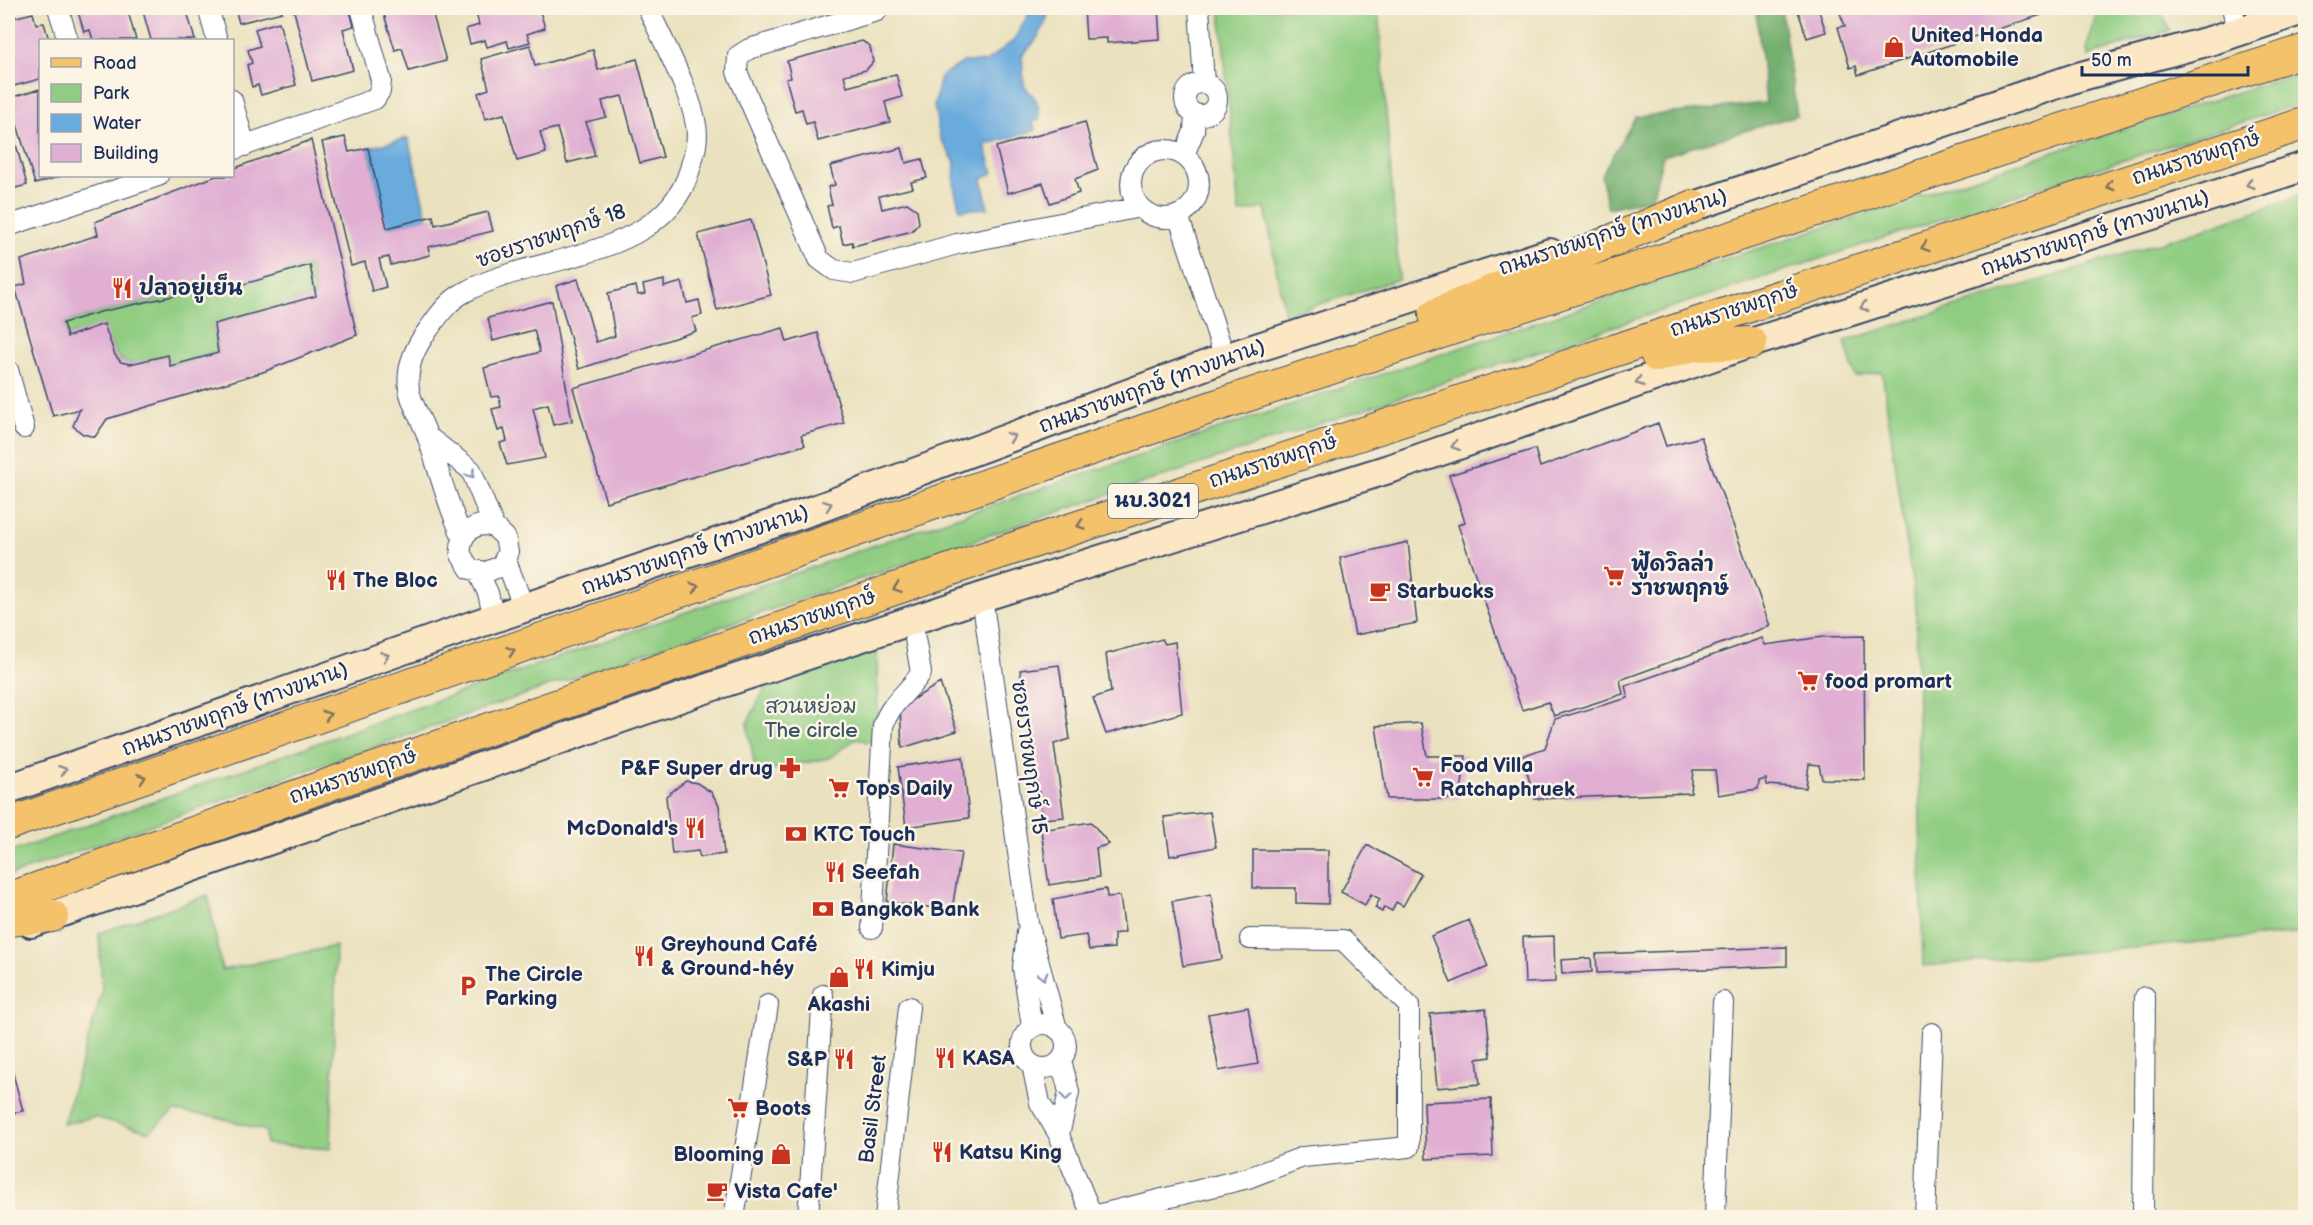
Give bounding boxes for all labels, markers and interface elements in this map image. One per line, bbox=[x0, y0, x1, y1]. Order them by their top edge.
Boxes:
place label: United Honda Automobile bbox=[1910, 23, 2043, 72]
shop icon: United Honda Automobile bbox=[1882, 35, 1906, 59]
legend bbox=[39, 39, 234, 177]
scale bar bbox=[2082, 39, 2248, 77]
text: 50 m bbox=[2091, 50, 2132, 71]
text: Road bbox=[93, 53, 137, 74]
text: Park bbox=[93, 83, 129, 104]
text: Water bbox=[93, 113, 141, 134]
street label: ถนนราชพฤกษ์ bbox=[2129, 124, 2264, 191]
text: Building bbox=[93, 143, 159, 164]
one-way arrow bbox=[2245, 176, 2256, 189]
one-way arrow bbox=[2105, 179, 2116, 191]
street label: ถนนราชพฤกษ์ (ทางขนาน) bbox=[1495, 182, 1731, 282]
street label: ถนนราชพฤกษ์ (ทางขนาน) bbox=[1977, 183, 2213, 283]
street label: ซอยราชพฤกษ์ 18 bbox=[473, 198, 629, 274]
one-way arrow bbox=[1920, 240, 1931, 252]
place label: ปลาอยู่เย็น bbox=[139, 273, 243, 303]
restaurant icon: ปลาอยู่เย็น bbox=[110, 276, 134, 300]
street label: ถนนราชพฤกษ์ bbox=[1667, 276, 1802, 343]
one-way arrow bbox=[1859, 300, 1870, 312]
street label: ถนนราชพฤกษ์ (ทางขนาน) bbox=[1035, 333, 1269, 439]
one-way arrow bbox=[1634, 375, 1645, 388]
street label: ถนนราชพฤกษ์ bbox=[1206, 427, 1341, 494]
one-way arrow bbox=[1005, 432, 1016, 445]
one-way arrow bbox=[1450, 439, 1461, 452]
one-way arrow bbox=[464, 467, 475, 478]
road number: นบ.3021 bbox=[1108, 484, 1198, 518]
street label: ถนนราชพฤกษ์ (ทางขนาน) bbox=[578, 498, 812, 602]
one-way arrow bbox=[822, 500, 833, 512]
one-way arrow bbox=[1076, 518, 1087, 530]
place label: ฟู้ดวิลล่า ราชพฤกษ์ bbox=[1631, 549, 1729, 602]
supermarket icon: ฟู้ดวิลล่า ราชพฤกษ์ bbox=[1602, 564, 1626, 588]
restaurant icon: The Bloc bbox=[324, 568, 348, 592]
place label: The Bloc bbox=[353, 568, 438, 593]
cafe icon: Starbucks bbox=[1368, 579, 1392, 603]
place label: Starbucks bbox=[1397, 579, 1494, 604]
one-way arrow bbox=[892, 580, 903, 593]
one-way arrow bbox=[689, 582, 700, 595]
street label: ถนนราชพฤกษ์ bbox=[745, 582, 880, 651]
one-way arrow bbox=[505, 646, 516, 659]
one-way arrow bbox=[379, 650, 390, 663]
street label: ถนนราชพฤกษ์ (ทางขนาน) bbox=[118, 656, 352, 762]
supermarket icon: food promart bbox=[1796, 669, 1820, 693]
place label: food promart bbox=[1825, 669, 1952, 694]
street label: ซอยราชพฤกษ์ 15 bbox=[1005, 678, 1053, 836]
park label: สวนหย่อม The circle bbox=[764, 693, 858, 743]
one-way arrow bbox=[321, 709, 332, 722]
street label: ถนนราชพฤกษ์ bbox=[286, 741, 421, 810]
place label: Food Villa Ratchaphruek bbox=[1440, 753, 1575, 802]
place label: P&F Super drug bbox=[621, 756, 773, 781]
pharmacy icon: P&F Super drug bbox=[778, 756, 802, 780]
one-way arrow bbox=[57, 765, 68, 778]
supermarket icon: Food Villa Ratchaphruek bbox=[1411, 765, 1435, 789]
one-way arrow bbox=[136, 773, 147, 786]
supermarket icon: Tops Daily bbox=[827, 776, 851, 800]
place label: Tops Daily bbox=[856, 776, 953, 801]
place label: McDonald's bbox=[566, 816, 678, 841]
restaurant icon: McDonald's bbox=[683, 816, 707, 840]
bank icon: KTC Touch bbox=[784, 822, 808, 846]
place label: KTC Touch bbox=[813, 822, 916, 847]
restaurant icon: Seefah bbox=[823, 860, 847, 884]
place label: Seefah bbox=[852, 860, 920, 885]
bank icon: Bangkok Bank bbox=[811, 897, 835, 921]
place label: Bangkok Bank bbox=[840, 897, 979, 922]
place label: Greyhound Café & Ground-héy bbox=[661, 932, 818, 981]
restaurant icon: Greyhound Café & Ground-héy bbox=[632, 944, 656, 968]
restaurant icon: Kimju bbox=[852, 957, 876, 981]
place label: Kimju bbox=[881, 957, 935, 982]
place label: The Circle Parking bbox=[485, 962, 583, 1011]
shop icon: Akashi bbox=[827, 965, 851, 989]
one-way arrow bbox=[1036, 970, 1049, 980]
parking icon: The Circle Parking bbox=[456, 974, 480, 998]
place label: Akashi bbox=[807, 992, 870, 1017]
restaurant icon: KASA bbox=[933, 1046, 957, 1070]
place label: KASA bbox=[962, 1046, 1015, 1071]
place label: S&P bbox=[787, 1047, 828, 1072]
restaurant icon: S&P bbox=[832, 1047, 856, 1071]
street label: Basil Street bbox=[854, 1053, 892, 1165]
one-way arrow bbox=[1060, 1093, 1073, 1102]
supermarket icon: Boots bbox=[726, 1096, 750, 1120]
place label: Boots bbox=[755, 1096, 811, 1121]
restaurant icon: Katsu King bbox=[930, 1140, 954, 1164]
place label: Katsu King bbox=[959, 1140, 1062, 1165]
place label: Blooming bbox=[673, 1142, 764, 1167]
shop icon: Blooming bbox=[769, 1142, 793, 1166]
cafe icon: Vista Cafe' bbox=[705, 1179, 729, 1203]
place label: Vista Cafe' bbox=[734, 1179, 838, 1204]

